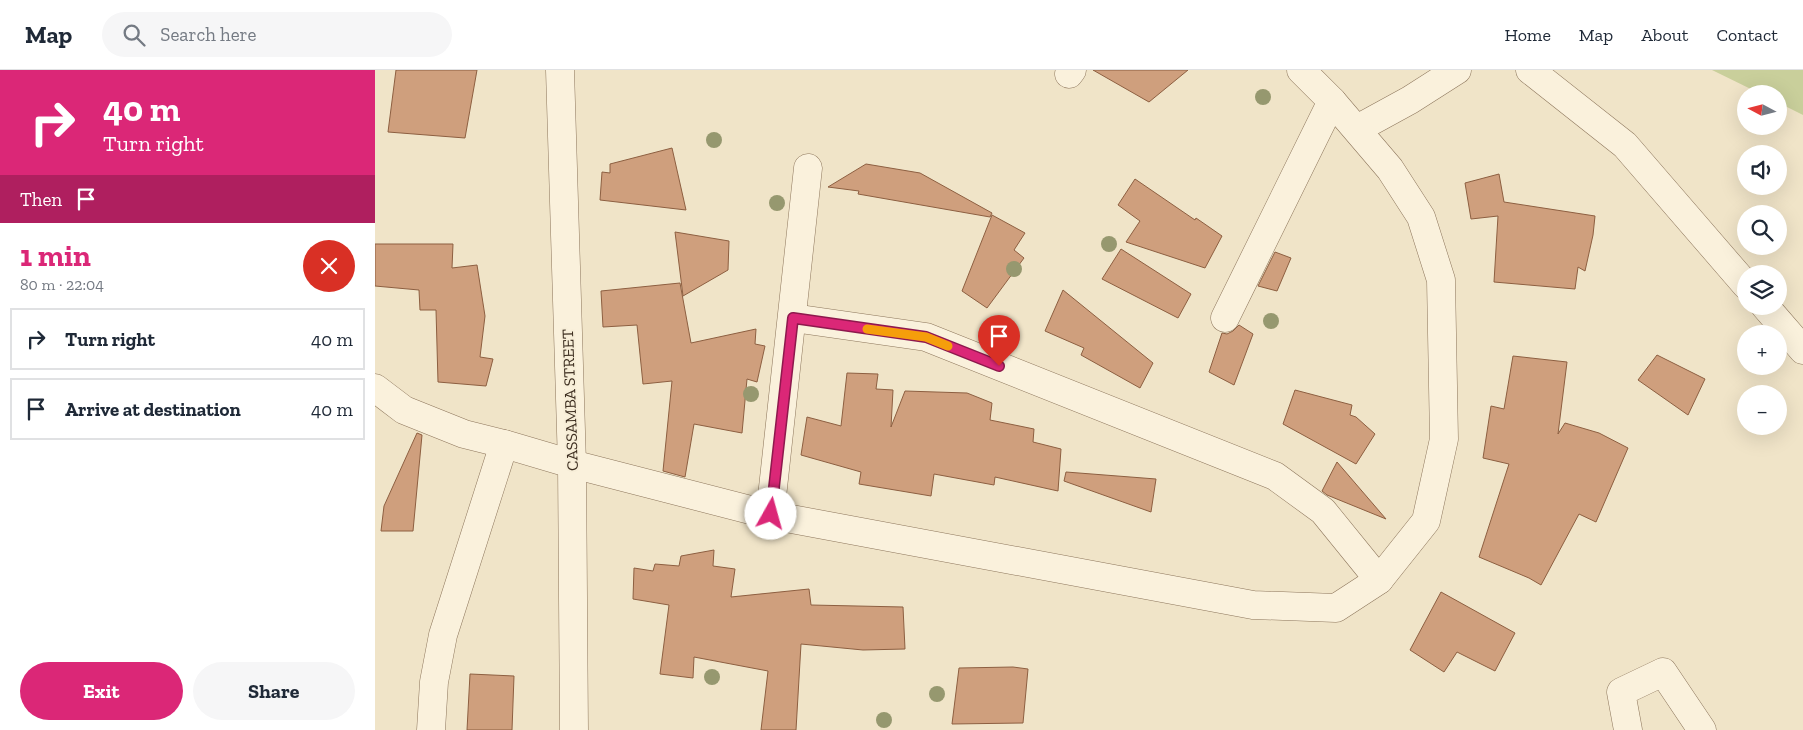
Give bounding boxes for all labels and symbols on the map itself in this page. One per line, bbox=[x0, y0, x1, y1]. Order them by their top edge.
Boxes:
north arrow bbox=[1737, 85, 1787, 135]
pin bbox=[978, 315, 1020, 366]
street label: CASSAMBA STREET bbox=[558, 329, 582, 471]
position arrow bbox=[744, 487, 796, 539]

